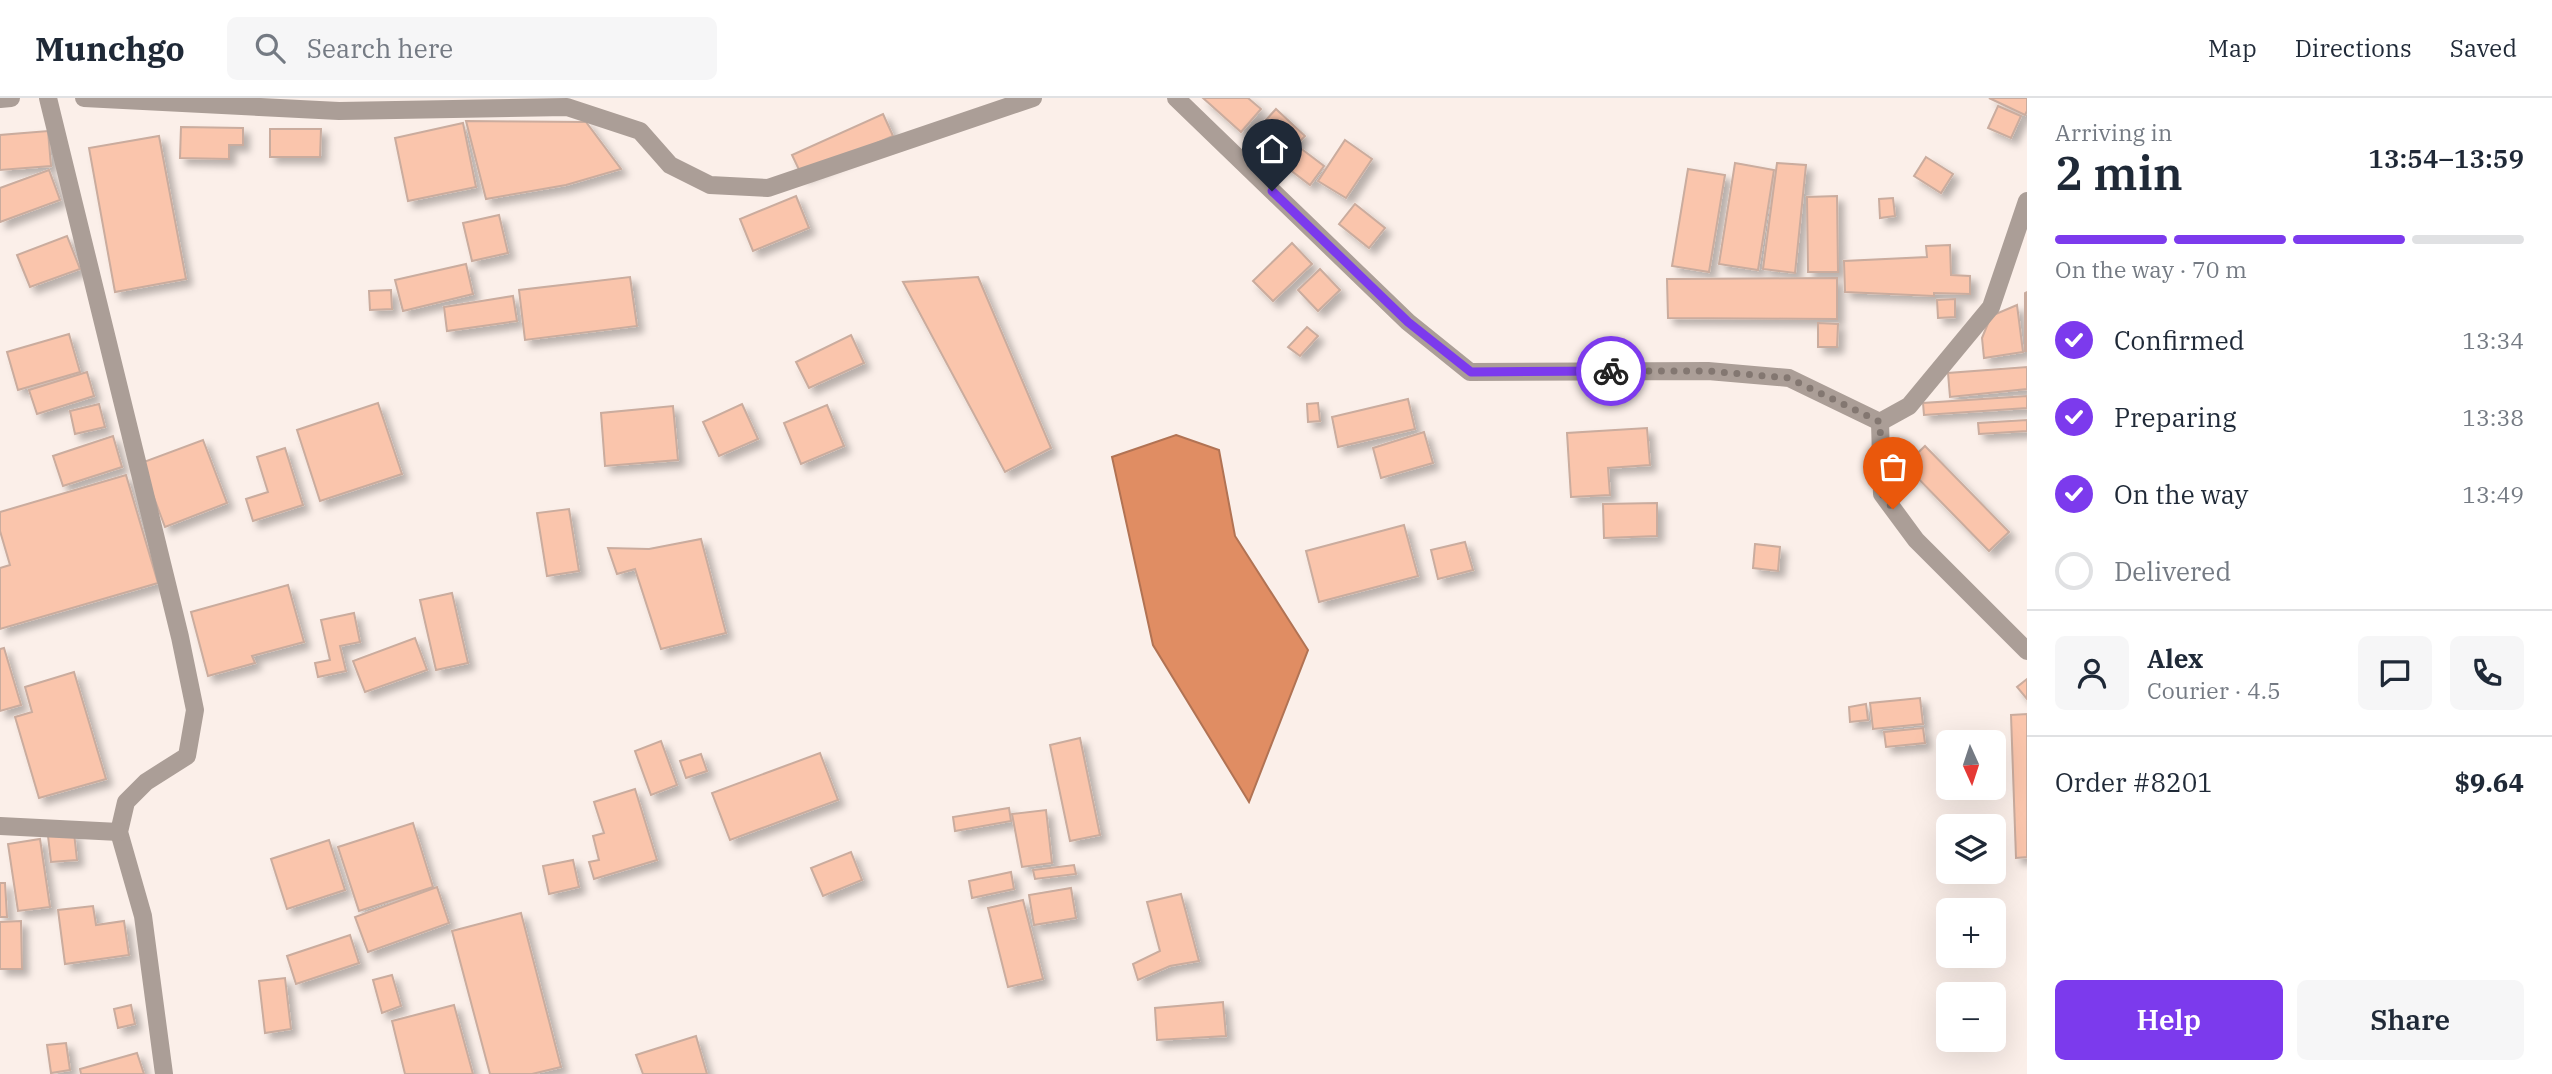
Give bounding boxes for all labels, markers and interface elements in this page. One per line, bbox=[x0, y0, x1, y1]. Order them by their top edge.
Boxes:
search box bbox=[227, 17, 717, 80]
text: Munchgo bbox=[35, 27, 185, 70]
icon: search bbox=[251, 29, 289, 67]
text: Search here bbox=[307, 31, 453, 65]
text: Map bbox=[2208, 32, 2257, 64]
text: Directions bbox=[2295, 32, 2412, 64]
text: Saved bbox=[2450, 32, 2517, 64]
text: Arriving in bbox=[2055, 117, 2172, 147]
pin bbox=[1242, 119, 1302, 191]
icon: home bbox=[1253, 130, 1291, 168]
text: 13:54–13:59 bbox=[2368, 141, 2524, 175]
text: 2 min bbox=[2055, 143, 2183, 203]
text: On the way · 70 m bbox=[2055, 254, 2247, 284]
icon: check bbox=[2055, 321, 2093, 359]
text: Confirmed bbox=[2114, 323, 2245, 357]
text: 13:34 bbox=[2462, 325, 2524, 355]
courier bbox=[1576, 336, 1646, 406]
icon: bike bbox=[1592, 352, 1630, 390]
icon: check bbox=[2055, 398, 2093, 436]
text: Preparing bbox=[2114, 400, 2236, 434]
text: 13:38 bbox=[2462, 402, 2524, 432]
pin bbox=[1863, 437, 1923, 509]
icon: bag bbox=[1874, 448, 1912, 486]
icon: check bbox=[2055, 475, 2093, 513]
text: On the way bbox=[2114, 477, 2248, 511]
text: 13:49 bbox=[2462, 479, 2524, 509]
text: Delivered bbox=[2114, 554, 2231, 588]
button: person bbox=[2055, 636, 2129, 710]
button: chat bbox=[2358, 636, 2432, 710]
button: phone bbox=[2450, 636, 2524, 710]
text: Alex bbox=[2147, 641, 2203, 675]
text: Courier · 4.5 bbox=[2147, 675, 2281, 705]
north arrow bbox=[1936, 730, 2006, 800]
map controls bbox=[1936, 730, 2006, 1052]
text: Order #8201 bbox=[2055, 765, 2213, 799]
text: $9.64 bbox=[2454, 765, 2524, 799]
button: layers bbox=[1936, 814, 2006, 884]
button: + bbox=[1936, 898, 2006, 968]
button: Help bbox=[2055, 980, 2283, 1060]
button: Share bbox=[2297, 980, 2524, 1060]
button: − bbox=[1936, 982, 2006, 1052]

